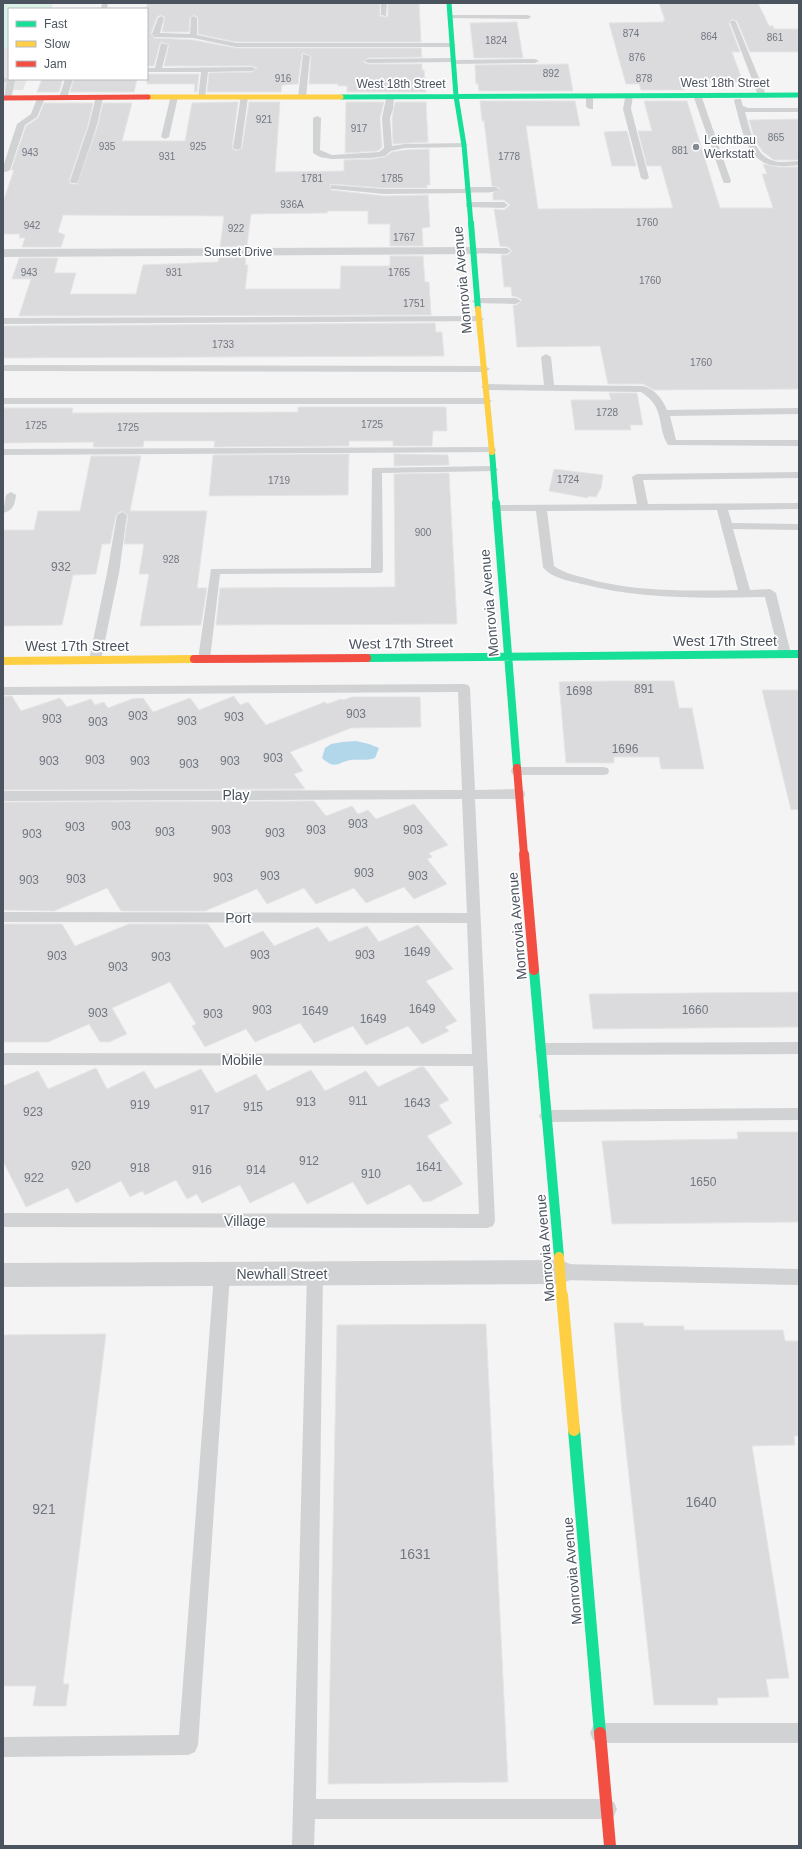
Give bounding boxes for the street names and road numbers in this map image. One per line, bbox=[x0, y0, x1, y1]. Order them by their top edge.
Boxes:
street label: West 18th Street bbox=[680, 76, 770, 90]
street label: West 18th Street bbox=[356, 77, 446, 91]
street label: Monrovia Avenue bbox=[449, 225, 475, 334]
street label: Sunset Drive bbox=[204, 245, 273, 259]
street label: Monrovia Avenue bbox=[476, 548, 502, 657]
street label: West 17th Street bbox=[673, 633, 777, 649]
street label: West 17th Street bbox=[349, 634, 453, 652]
street label: West 17th Street bbox=[25, 638, 129, 654]
street label: Play bbox=[222, 787, 250, 803]
street label: Monrovia Avenue bbox=[504, 871, 530, 980]
street label: Port bbox=[225, 910, 251, 926]
street label: Mobile bbox=[221, 1052, 263, 1068]
street label: Monrovia Avenue bbox=[532, 1193, 558, 1302]
street label: Village bbox=[224, 1213, 266, 1229]
street label: Newhall Street bbox=[236, 1266, 328, 1282]
street label: Monrovia Avenue bbox=[559, 1516, 585, 1625]

